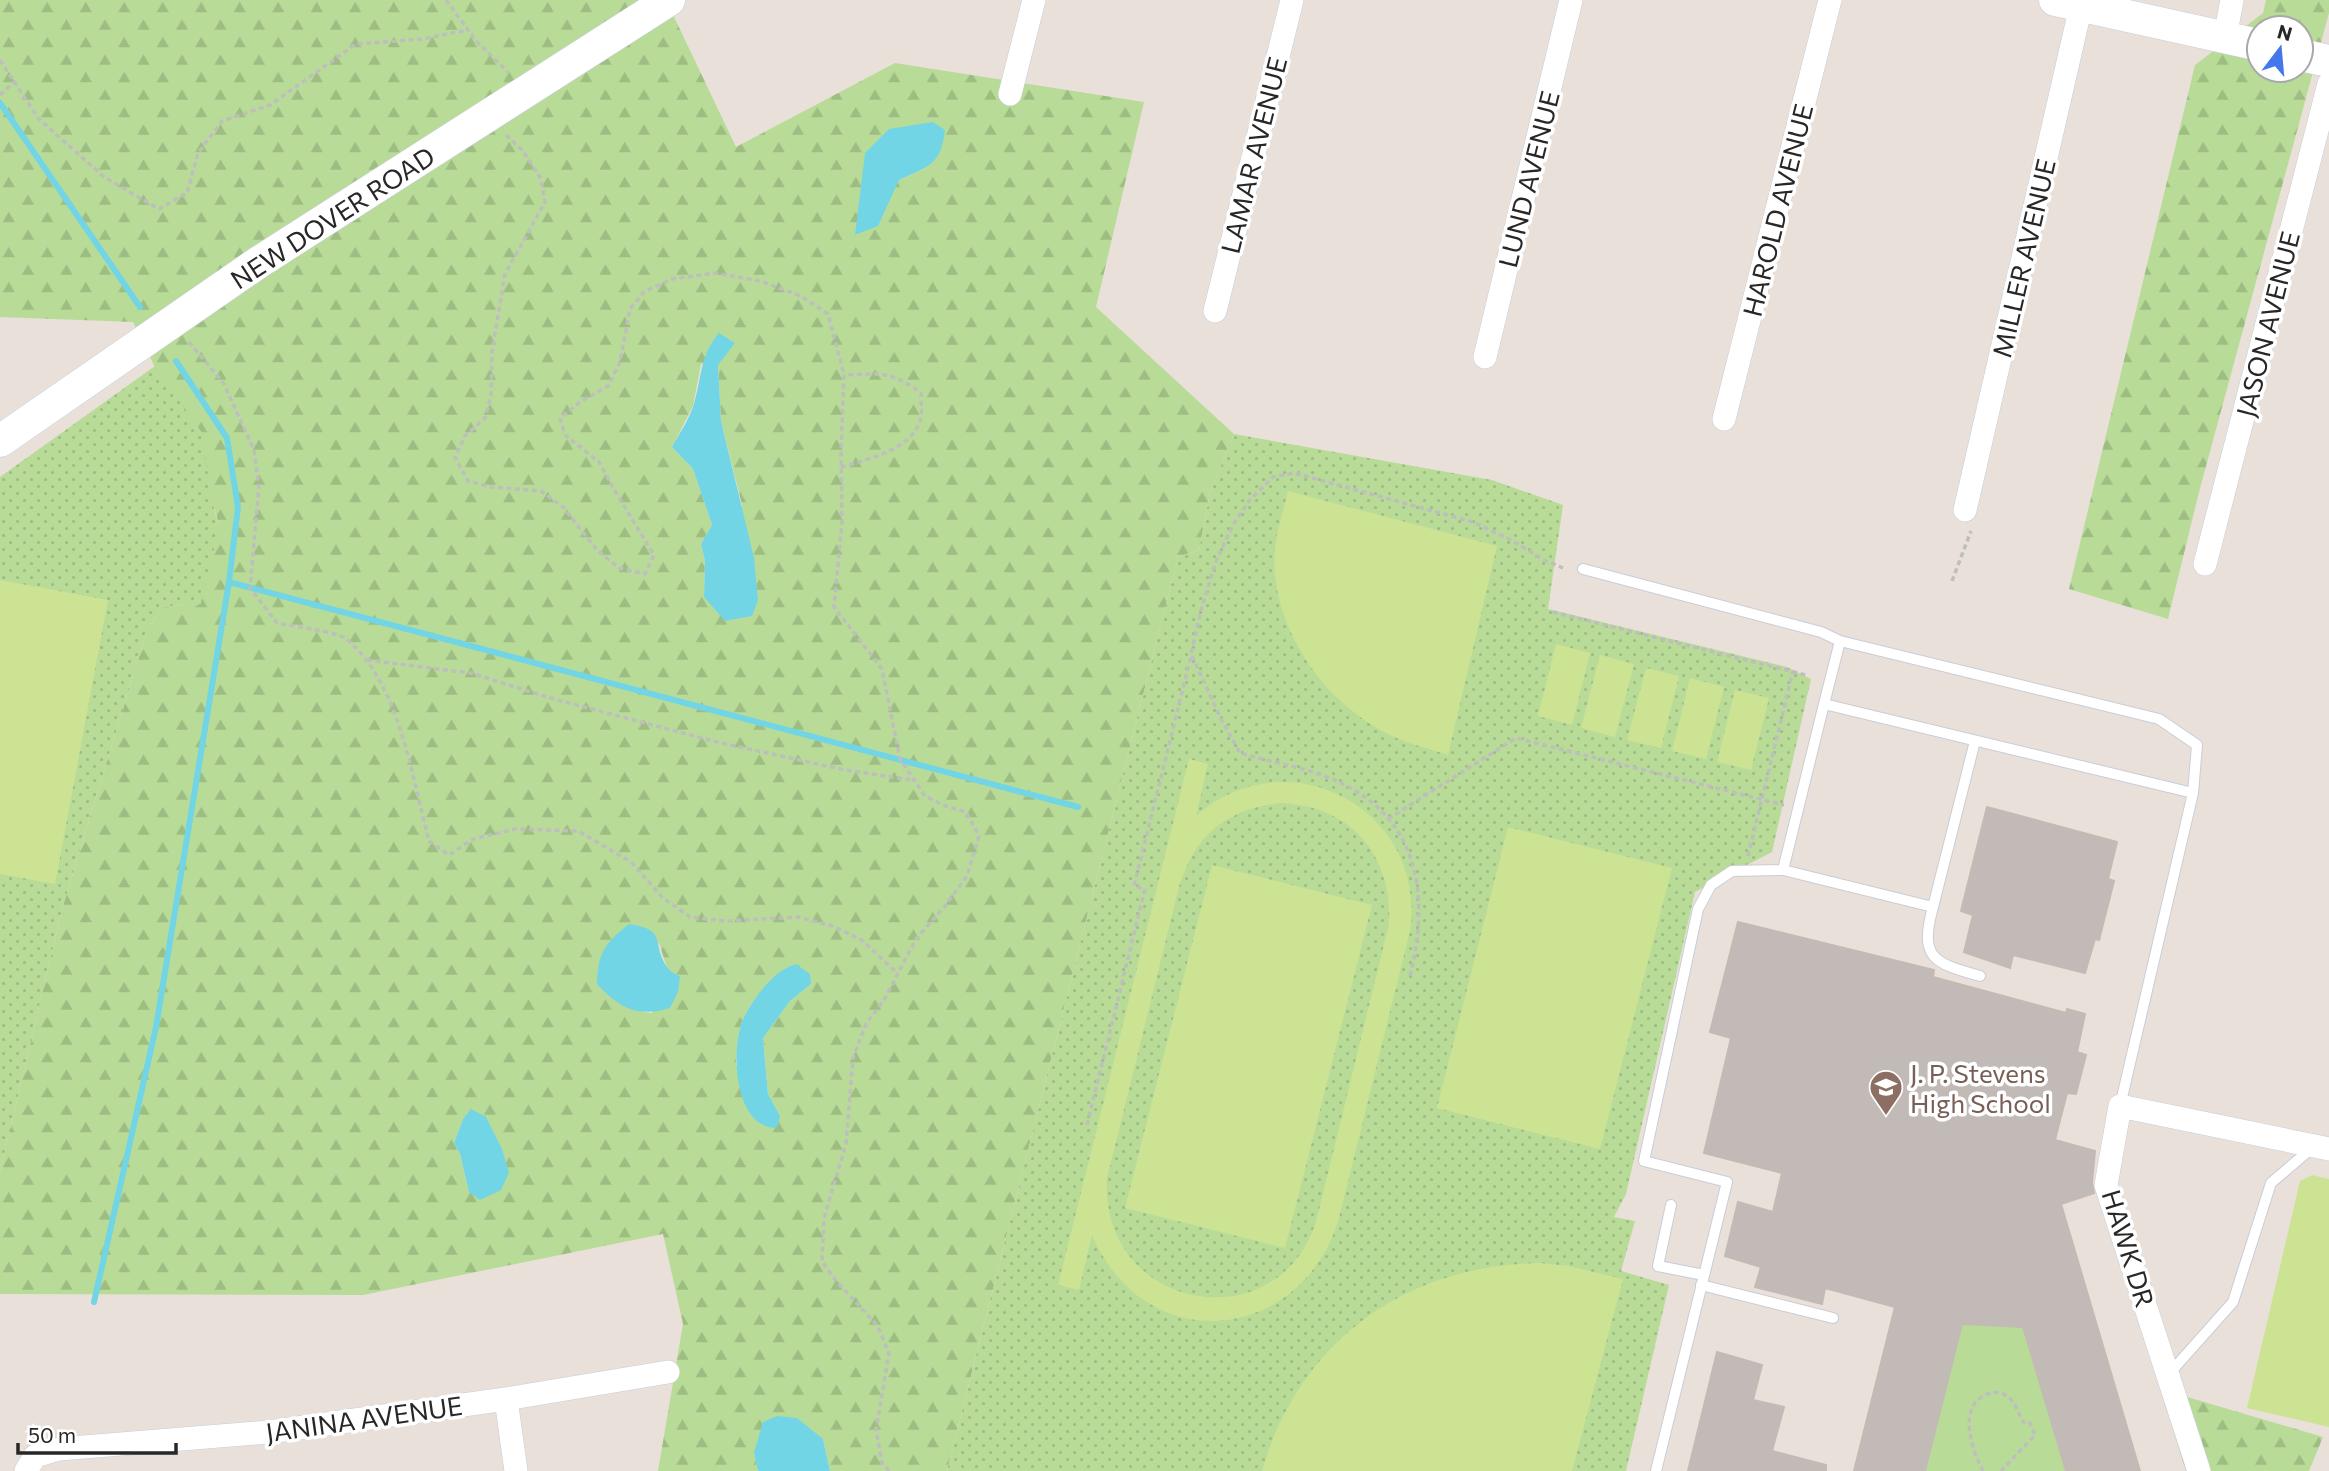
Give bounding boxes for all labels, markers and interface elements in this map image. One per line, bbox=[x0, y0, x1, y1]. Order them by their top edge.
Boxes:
north arrow bbox=[2245, 14, 2315, 84]
text: N bbox=[2275, 19, 2295, 45]
street label: LAMAR AVENUE bbox=[1214, 54, 1292, 256]
street label: LUND AVENUE bbox=[1491, 88, 1565, 270]
street label: HAROLD AVENUE bbox=[1736, 100, 1818, 320]
street label: NEW DOVER ROAD bbox=[224, 140, 440, 294]
street label: MILLER AVENUE bbox=[1985, 156, 2061, 360]
street label: JASON AVENUE bbox=[2229, 228, 2305, 420]
place label: J. P. Stevens High School bbox=[1910, 1057, 2051, 1118]
school or university icon: J. P. Stevens High School bbox=[1867, 1068, 1905, 1117]
street label: HAWK DR bbox=[2096, 1186, 2162, 1310]
street label: JANINA AVENUE bbox=[264, 1389, 464, 1447]
scale bar bbox=[18, 1412, 175, 1456]
text: 50 m bbox=[28, 1422, 76, 1447]

